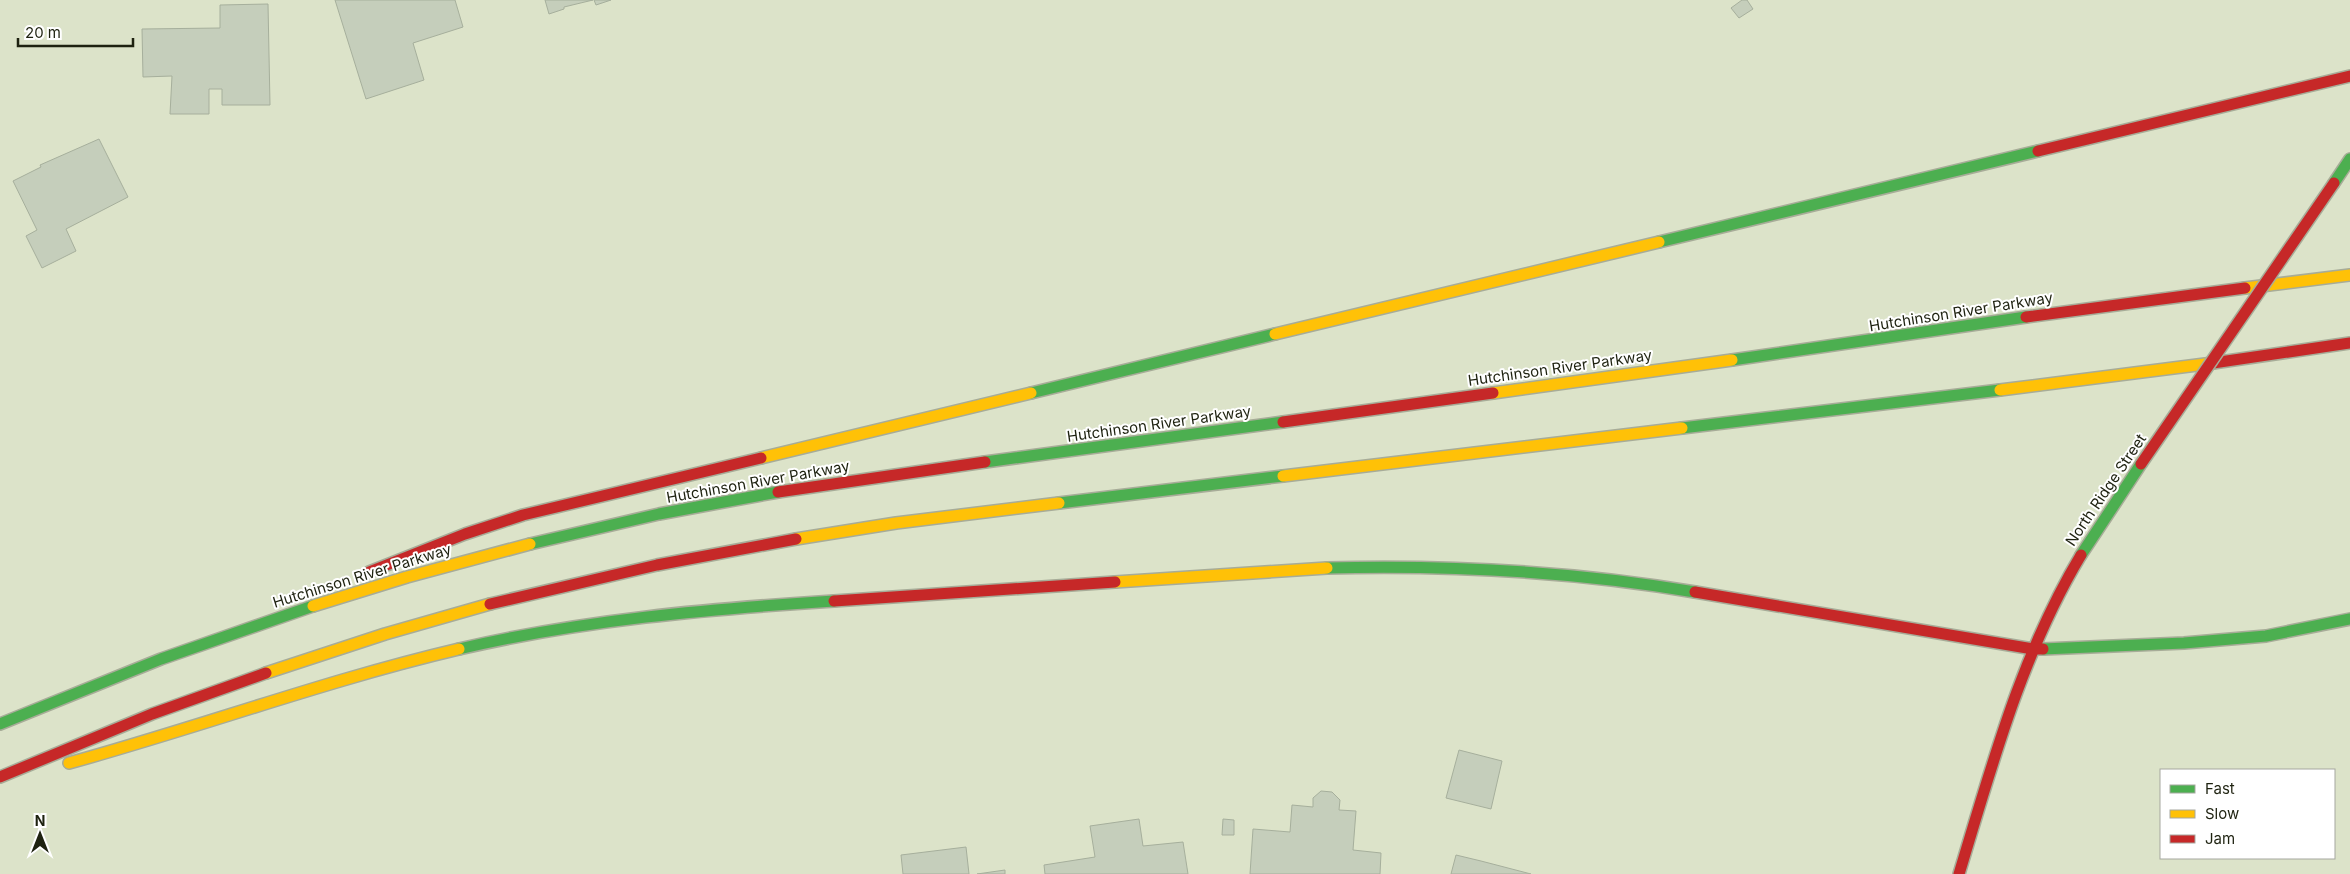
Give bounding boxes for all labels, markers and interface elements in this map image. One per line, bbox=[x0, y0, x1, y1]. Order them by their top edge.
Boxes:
scale bar bbox=[18, 15, 132, 47]
text: 20 m bbox=[25, 23, 61, 42]
street label: Hutchinson River Parkway bbox=[1868, 288, 2055, 335]
street label: Hutchinson River Parkway bbox=[1467, 345, 1654, 390]
street label: Hutchinson River Parkway bbox=[1066, 401, 1253, 446]
street label: North Ridge Street bbox=[2061, 430, 2150, 549]
street label: Hutchinson River Parkway bbox=[665, 456, 852, 507]
street label: Hutchinson River Parkway bbox=[270, 539, 454, 612]
legend bbox=[2160, 769, 2335, 859]
text: Fast bbox=[2205, 779, 2235, 798]
text: Slow bbox=[2205, 804, 2239, 823]
north arrow bbox=[15, 809, 65, 859]
text: N bbox=[35, 812, 45, 829]
text: Jam bbox=[2205, 829, 2235, 848]

